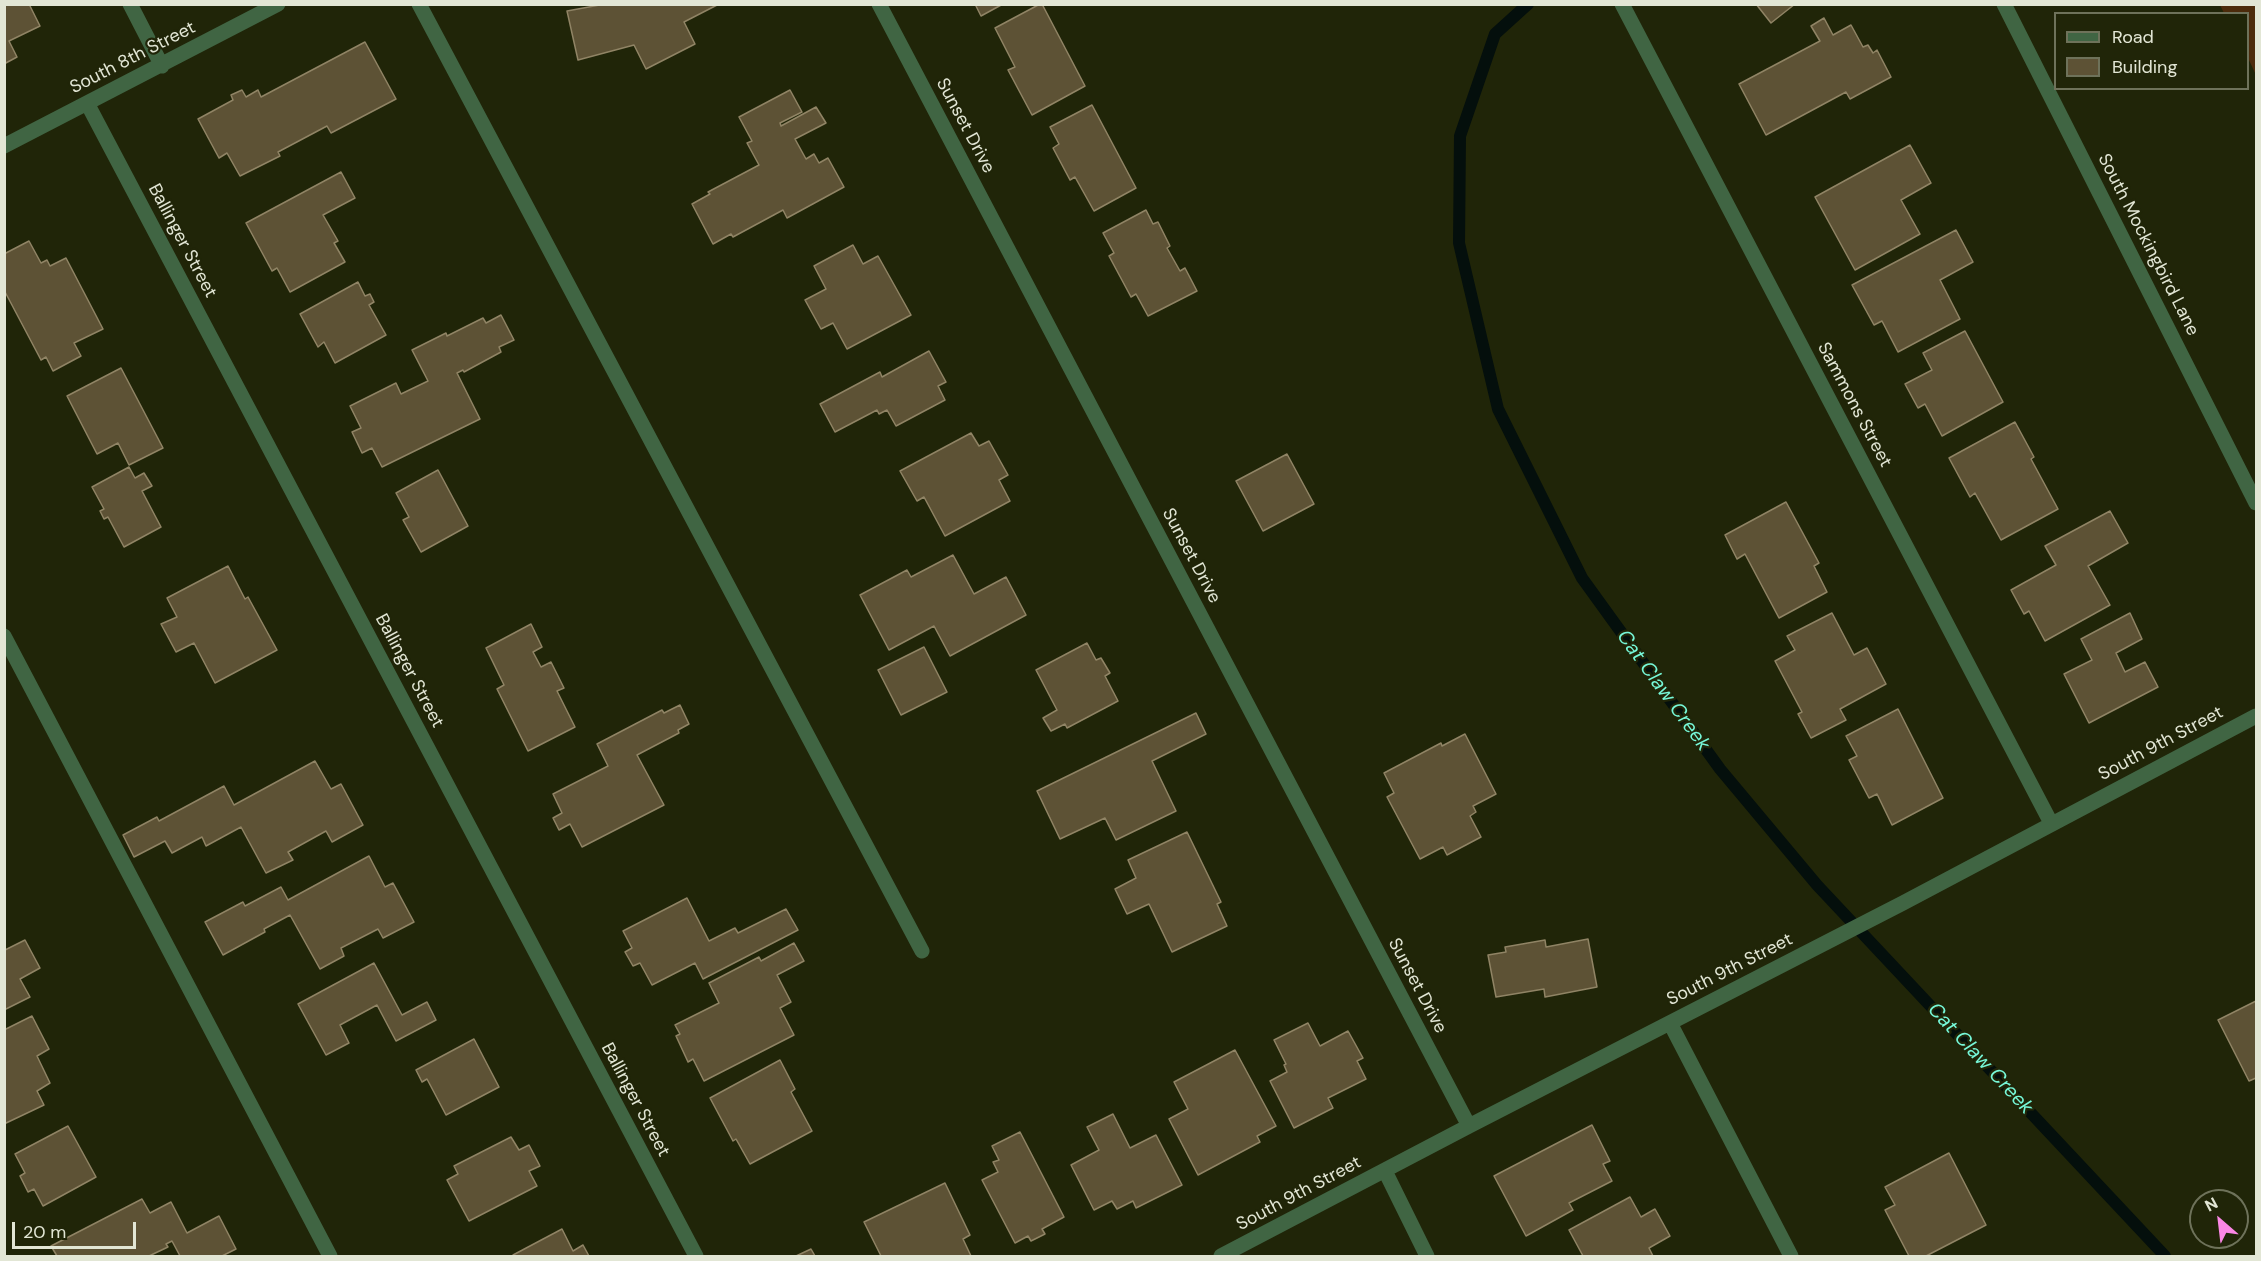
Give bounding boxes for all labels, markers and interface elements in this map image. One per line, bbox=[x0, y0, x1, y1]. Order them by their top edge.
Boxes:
legend bbox=[2054, 12, 2249, 90]
street label: South 8th Street bbox=[67, 17, 199, 99]
text: Road bbox=[2112, 25, 2154, 49]
text: Building bbox=[2112, 55, 2177, 79]
street label: Sunset Drive bbox=[931, 75, 999, 177]
street label: South Mockingbird Lane bbox=[2093, 150, 2203, 340]
street label: Ballinger Street bbox=[143, 180, 221, 302]
street label: Sammons Street bbox=[1812, 339, 1896, 471]
street label: Sunset Drive bbox=[1157, 505, 1225, 607]
street label: Ballinger Street bbox=[370, 610, 448, 732]
water label: Cat Claw Creek bbox=[1611, 626, 1715, 756]
street label: South 9th Street bbox=[2095, 702, 2227, 786]
street label: South 9th Street bbox=[1664, 929, 1796, 1011]
street label: Sunset Drive bbox=[1383, 935, 1451, 1037]
water label: Cat Claw Creek bbox=[1922, 998, 2038, 1120]
street label: Ballinger Street bbox=[596, 1039, 674, 1161]
street label: South 9th Street bbox=[1233, 1152, 1365, 1236]
north arrow bbox=[2189, 1189, 2249, 1249]
text: N bbox=[2201, 1192, 2221, 1216]
scale bar bbox=[15, 1210, 140, 1248]
text: 20 m bbox=[23, 1220, 66, 1244]

